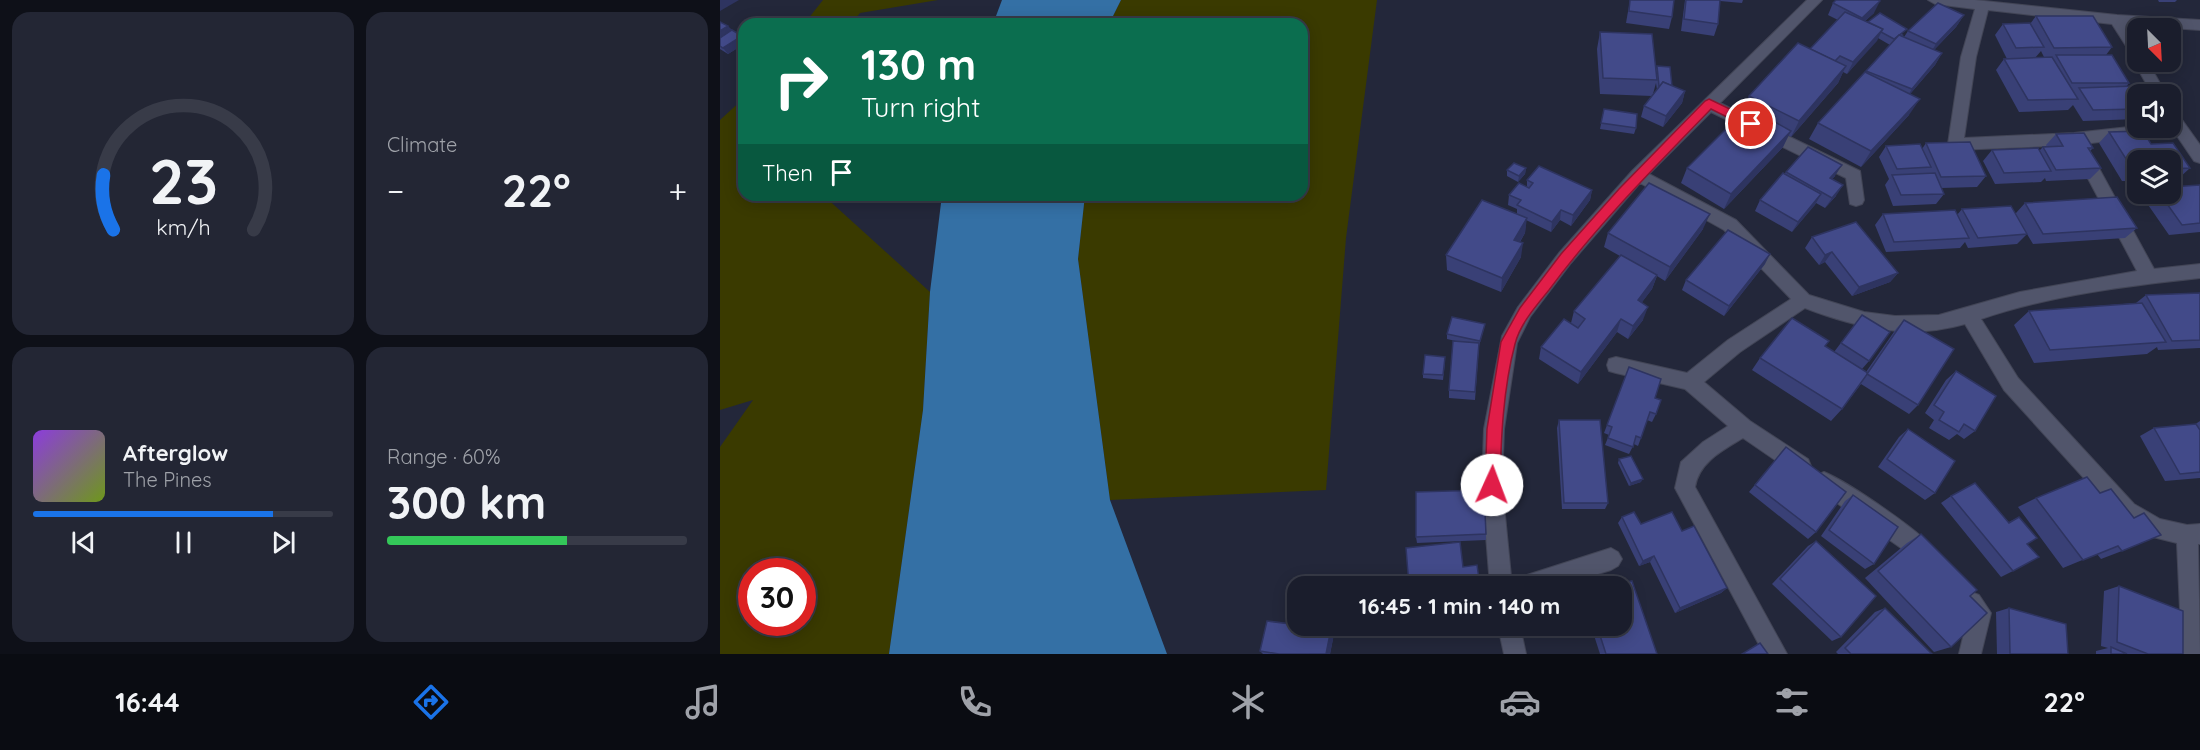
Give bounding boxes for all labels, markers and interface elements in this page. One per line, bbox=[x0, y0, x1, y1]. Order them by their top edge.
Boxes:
north arrow bbox=[2127, 18, 2181, 72]
map controls bbox=[2127, 18, 2181, 204]
text: 130 m bbox=[861, 38, 976, 91]
icon: right bbox=[762, 42, 840, 120]
button: sound bbox=[2127, 84, 2181, 138]
text: Turn right bbox=[861, 90, 980, 124]
pin bbox=[1725, 98, 1776, 149]
icon: arrive bbox=[1734, 107, 1767, 140]
text: Climate bbox=[387, 132, 457, 157]
text: 23 bbox=[148, 142, 218, 220]
button: layers bbox=[2127, 150, 2181, 204]
icon: arrive bbox=[825, 156, 858, 189]
text: Then bbox=[762, 159, 813, 187]
text: 22° bbox=[502, 162, 571, 218]
text: − bbox=[387, 170, 404, 211]
text: + bbox=[668, 170, 687, 211]
text: km/h bbox=[156, 215, 210, 241]
text: Afterglow bbox=[123, 439, 228, 467]
text: Range · 60% bbox=[387, 444, 501, 469]
position arrow bbox=[1460, 453, 1524, 517]
text: The Pines bbox=[123, 467, 212, 492]
text: 300 km bbox=[387, 474, 546, 530]
icon: previous bbox=[67, 526, 100, 559]
icon: pause bbox=[167, 526, 200, 559]
icon: next bbox=[267, 526, 300, 559]
speed limit sign: 30 bbox=[738, 558, 816, 636]
text: 16:45 · 1 min · 140 m bbox=[1359, 592, 1560, 620]
icon: directions bbox=[410, 681, 452, 723]
icon: music bbox=[682, 681, 724, 723]
icon: phone bbox=[954, 681, 996, 723]
icon: climate bbox=[1227, 681, 1269, 723]
icon: car bbox=[1499, 681, 1541, 723]
icon: filters bbox=[1771, 681, 1813, 723]
text: 16:44 bbox=[115, 685, 180, 719]
text: 22° bbox=[2043, 685, 2085, 719]

